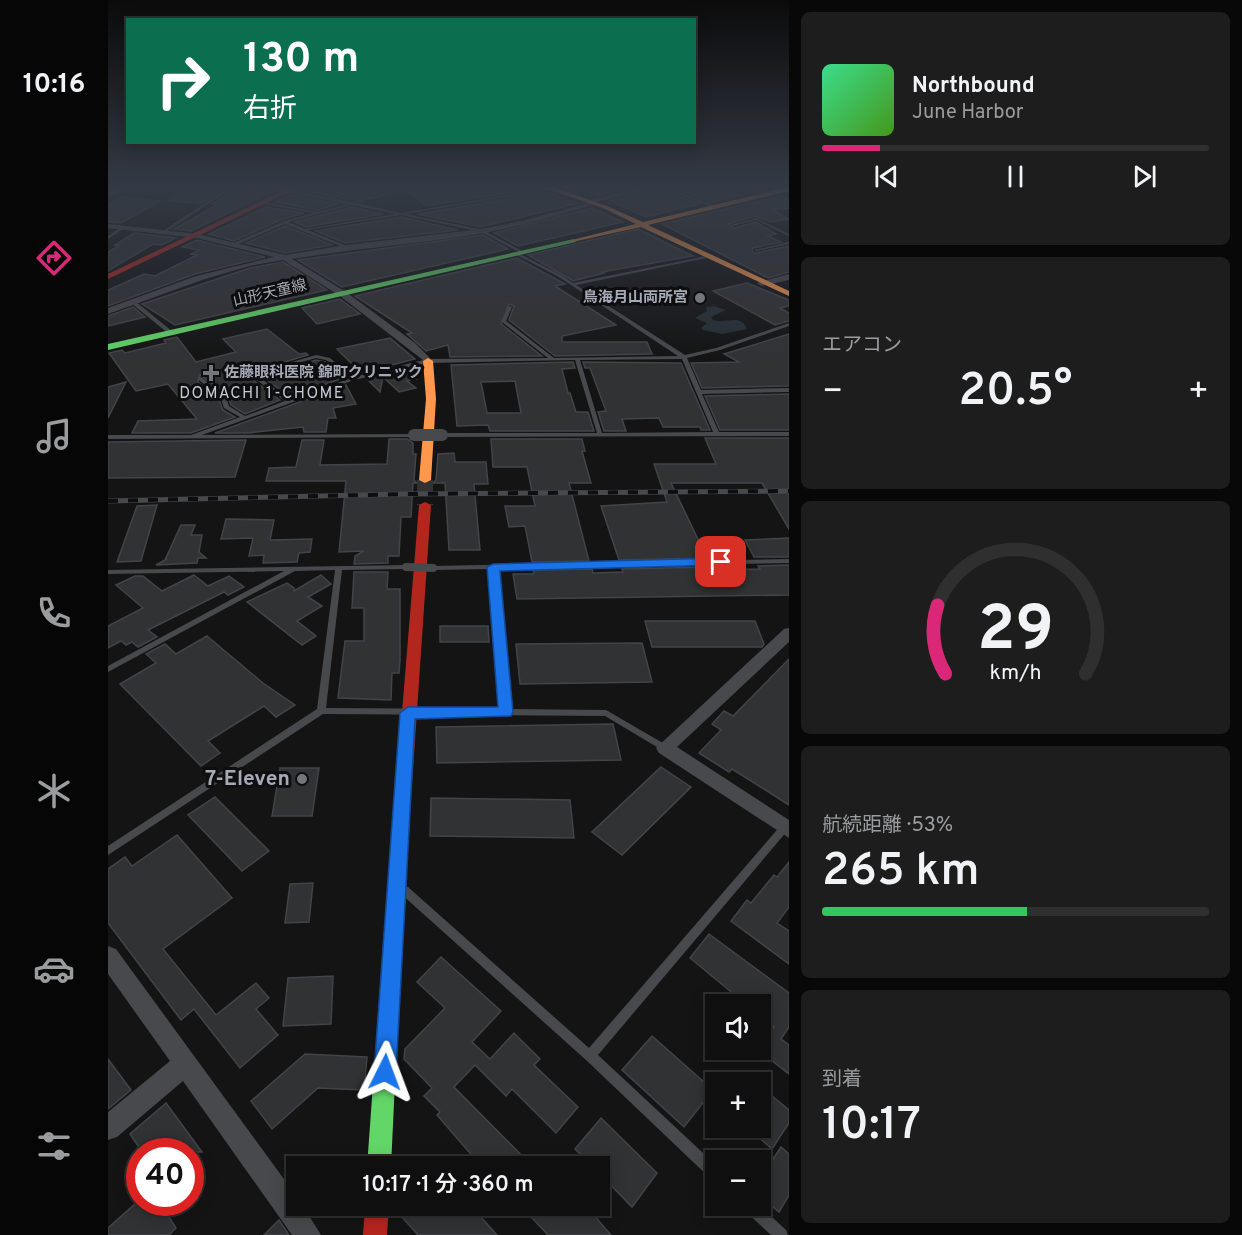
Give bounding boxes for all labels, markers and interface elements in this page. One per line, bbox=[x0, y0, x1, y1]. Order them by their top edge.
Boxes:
text: 130 m bbox=[243, 34, 359, 87]
icon: right bbox=[144, 42, 222, 120]
text: 10:16 bbox=[23, 68, 85, 102]
text: Northbound bbox=[912, 73, 1035, 100]
text: 右折 bbox=[243, 93, 297, 127]
text: June Harbor bbox=[912, 100, 1024, 126]
icon: previous bbox=[870, 160, 903, 193]
icon: pause bbox=[999, 160, 1032, 193]
icon: next bbox=[1128, 160, 1161, 193]
icon: directions bbox=[33, 237, 75, 279]
street label: 山形天童線 bbox=[231, 276, 309, 312]
place label: 鳥海月山両所宮 bbox=[583, 288, 688, 308]
marker: 鳥海月山両所宮 bbox=[693, 291, 707, 305]
text: エアコン bbox=[822, 333, 902, 359]
marker: 佐藤眼科医院 錦町クリニック bbox=[202, 364, 220, 382]
place label: 佐藤眼科医院 錦町クリニック bbox=[224, 364, 423, 383]
text: 20.5° bbox=[959, 364, 1072, 421]
text: − bbox=[822, 372, 843, 414]
text: + bbox=[1188, 372, 1209, 414]
district label: DOMACHI 1-CHOME bbox=[179, 384, 345, 404]
icon: music bbox=[33, 415, 75, 457]
pin bbox=[695, 536, 746, 587]
icon: arrive bbox=[704, 545, 737, 578]
icon: phone bbox=[33, 592, 75, 634]
text: 29 bbox=[977, 594, 1054, 673]
text: km/h bbox=[989, 661, 1042, 688]
place label: 7-Eleven bbox=[205, 766, 290, 793]
icon: climate bbox=[33, 770, 75, 812]
marker: 7-Eleven bbox=[295, 772, 309, 786]
text: 航続距離 · 53% bbox=[822, 813, 953, 839]
text: 265 km bbox=[822, 844, 979, 901]
icon: car bbox=[33, 948, 75, 990]
map controls bbox=[705, 994, 771, 1216]
button: sound bbox=[705, 994, 771, 1060]
position arrow bbox=[353, 1040, 417, 1104]
text: 到着 bbox=[822, 1067, 862, 1093]
button: + bbox=[705, 1072, 771, 1138]
text: 10:17 bbox=[822, 1098, 921, 1155]
icon: filters bbox=[33, 1125, 75, 1167]
speed limit sign: 40 bbox=[126, 1138, 204, 1216]
button: − bbox=[705, 1150, 771, 1216]
text: 10:17 · 1 分 · 360 m bbox=[362, 1172, 534, 1199]

